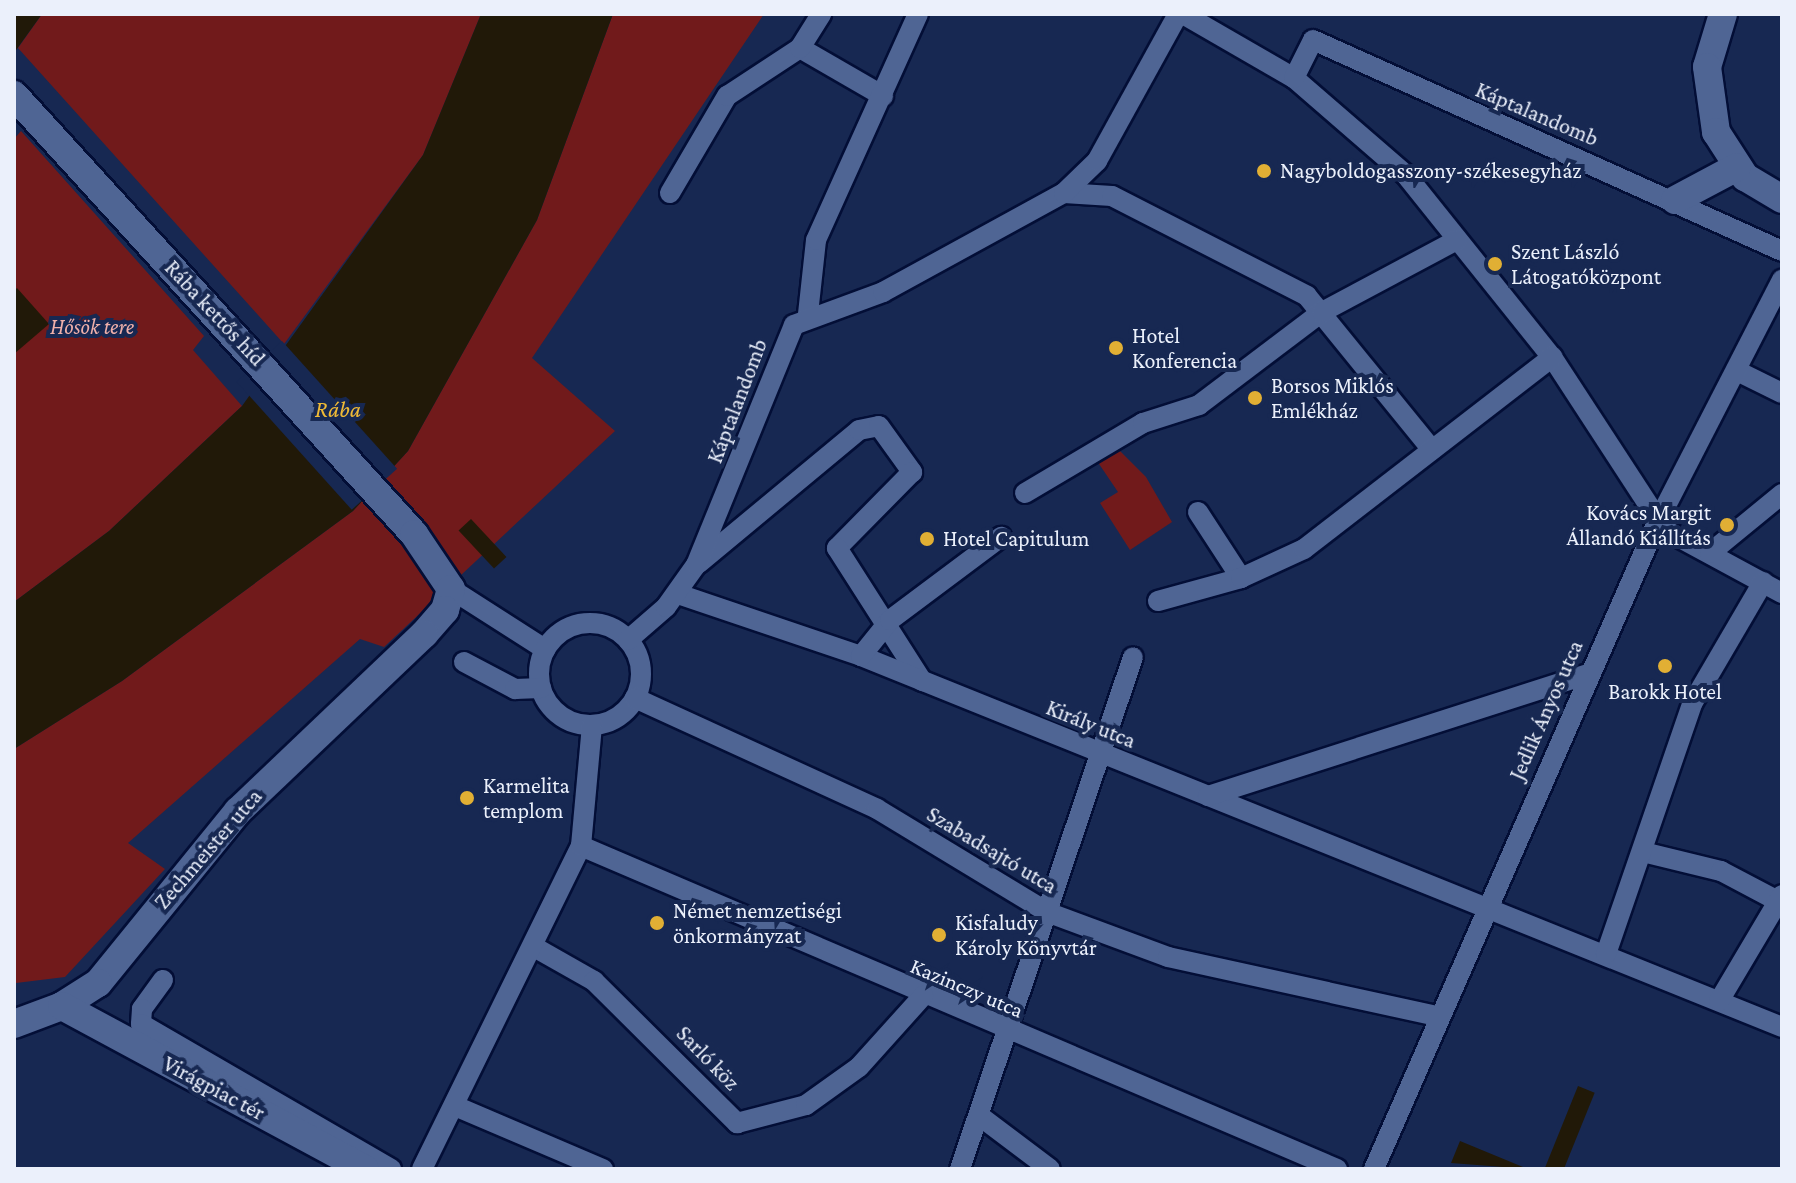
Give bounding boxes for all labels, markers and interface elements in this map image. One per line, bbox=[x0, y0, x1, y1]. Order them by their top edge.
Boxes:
street label: Káptalandomb bbox=[1472, 76, 1602, 152]
place label: Nagyboldogasszony-székesegyház bbox=[1280, 158, 1582, 184]
marker: Nagyboldogasszony-székesegyház bbox=[1255, 162, 1273, 180]
place label: Szent László Látogatóközpont bbox=[1511, 238, 1661, 290]
street label: Rába kettős híd bbox=[159, 255, 271, 371]
marker: Szent László Látogatóközpont bbox=[1486, 255, 1504, 273]
park label: Hősök tere bbox=[50, 314, 134, 340]
place label: Hotel Konferencia bbox=[1132, 322, 1237, 374]
street label: Káptalandomb bbox=[701, 335, 773, 467]
marker: Hotel Konferencia bbox=[1107, 339, 1125, 357]
place label: Borsos Miklós Emlékház bbox=[1271, 372, 1394, 424]
marker: Borsos Miklós Emlékház bbox=[1246, 389, 1264, 407]
water label: Rába bbox=[315, 395, 361, 423]
place label: Kovács Margit Állandó Kiállítás bbox=[1566, 499, 1711, 550]
marker: Kovács Margit Állandó Kiállítás bbox=[1718, 516, 1736, 534]
place label: Hotel Capitulum bbox=[943, 526, 1089, 552]
marker: Hotel Capitulum bbox=[918, 530, 936, 548]
street label: Jedlik Ányos utca bbox=[1503, 636, 1589, 784]
marker: Barokk Hotel bbox=[1656, 657, 1674, 675]
place label: Barokk Hotel bbox=[1608, 679, 1722, 705]
street label: Király utca bbox=[1042, 694, 1140, 754]
place label: Karmelita templom bbox=[483, 772, 570, 824]
street label: Zechmeister utca bbox=[149, 784, 267, 914]
marker: Karmelita templom bbox=[458, 789, 476, 807]
street label: Szabadsajtó utca bbox=[922, 801, 1062, 899]
place label: Német nemzetiségi önkormányzat bbox=[673, 897, 842, 948]
place label: Kisfaludy Károly Könyvtár bbox=[955, 909, 1097, 960]
marker: Német nemzetiségi önkormányzat bbox=[648, 914, 666, 932]
marker: Kisfaludy Károly Könyvtár bbox=[930, 926, 948, 944]
street label: Kazinczy utca bbox=[907, 952, 1027, 1024]
street label: Sarló köz bbox=[671, 1020, 745, 1096]
street label: Virágpiac tér bbox=[159, 1050, 269, 1126]

